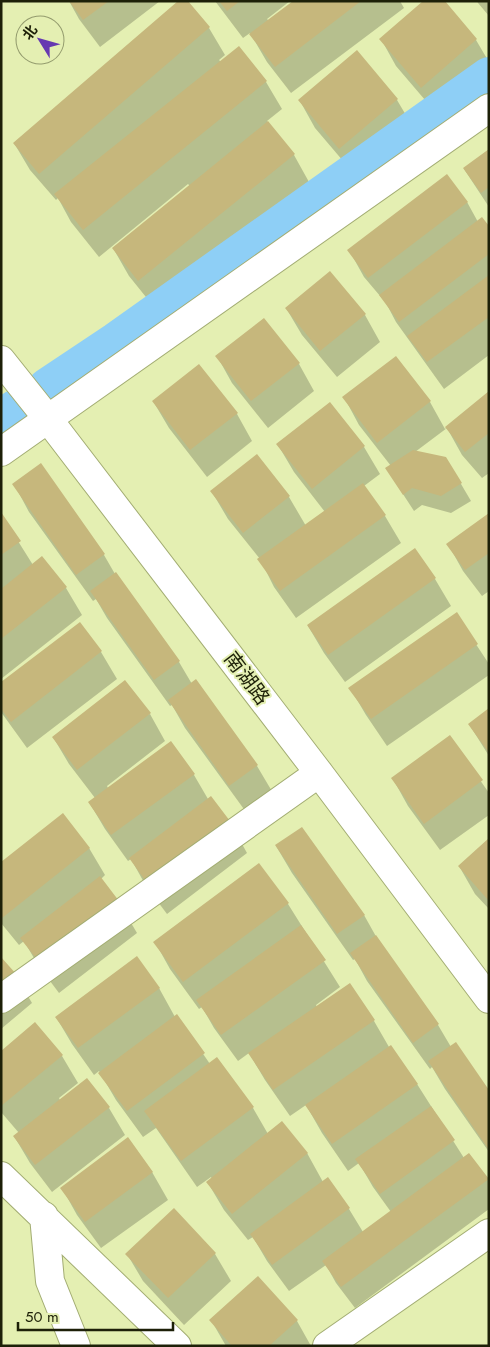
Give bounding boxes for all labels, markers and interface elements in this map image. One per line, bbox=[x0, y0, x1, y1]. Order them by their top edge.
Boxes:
north arrow bbox=[15, 15, 65, 65]
text: 北 bbox=[17, 21, 42, 44]
street label: 南湖路 bbox=[217, 646, 276, 711]
scale bar bbox=[18, 1300, 172, 1332]
text: 50 m bbox=[25, 1306, 59, 1328]

